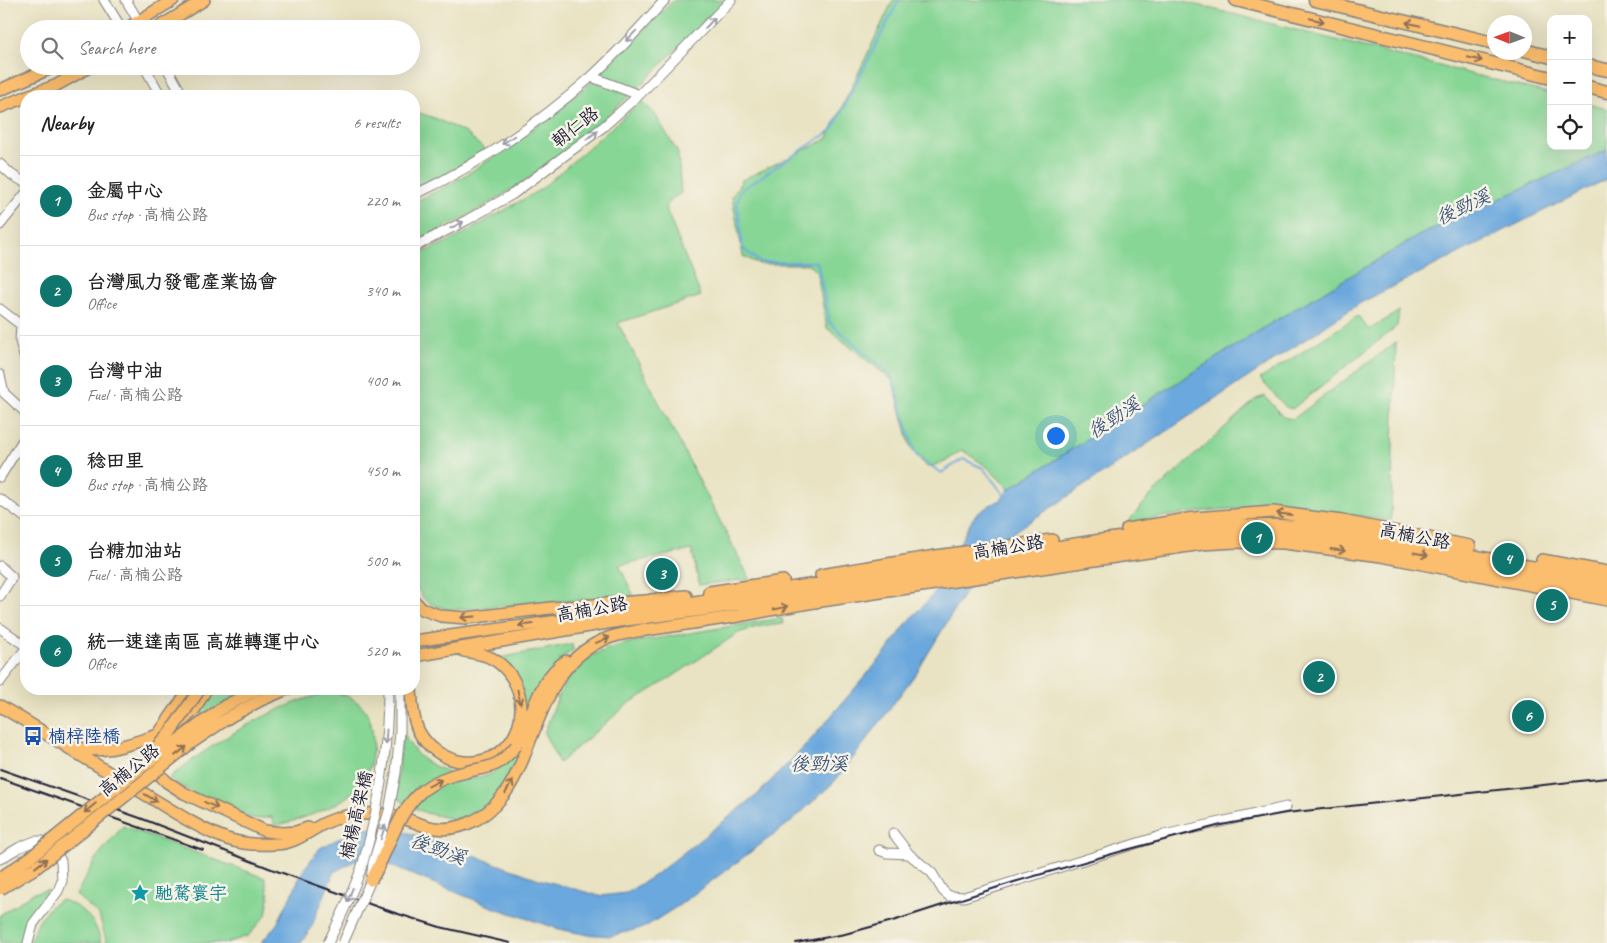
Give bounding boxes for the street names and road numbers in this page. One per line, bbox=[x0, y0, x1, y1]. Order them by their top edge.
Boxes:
street label: 朝仁路 bbox=[547, 102, 603, 152]
street label: 高楠公路 bbox=[1378, 518, 1452, 554]
street label: 高楠公路 bbox=[971, 531, 1045, 563]
street label: 高楠公路 bbox=[555, 592, 629, 626]
street label: 高楠公路 bbox=[94, 739, 164, 801]
street label: 楠楊高架橋 bbox=[335, 769, 377, 861]

